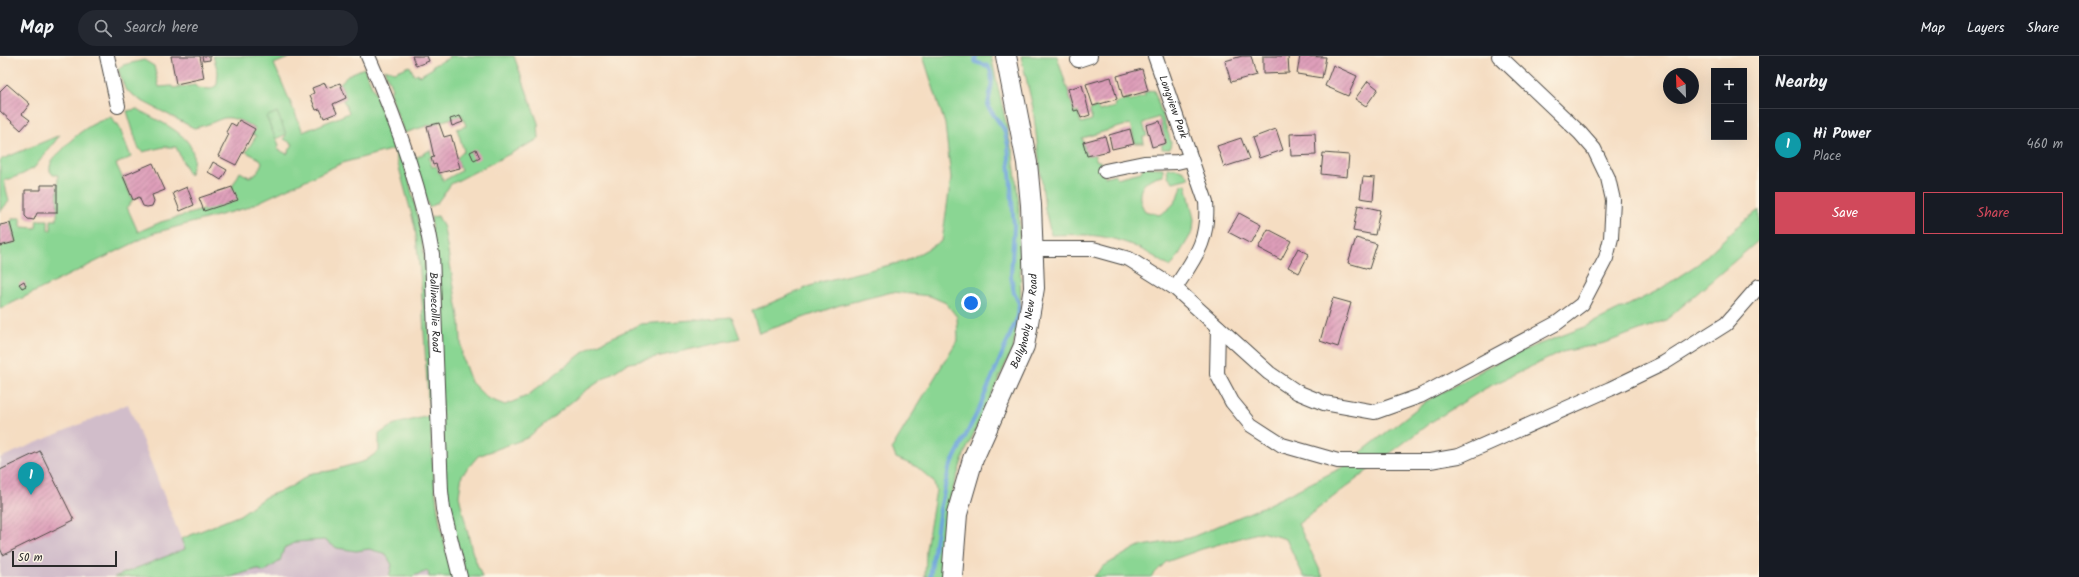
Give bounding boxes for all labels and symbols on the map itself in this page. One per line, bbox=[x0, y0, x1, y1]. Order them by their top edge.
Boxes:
north arrow bbox=[1663, 68, 1699, 104]
street label: Longview Park bbox=[1153, 73, 1192, 142]
street label: Ballinecollie Road bbox=[424, 272, 445, 353]
street label: Ballyhooly New Road bbox=[1006, 273, 1043, 372]
your location bbox=[961, 293, 981, 313]
pin: 1 bbox=[18, 462, 44, 495]
scale bar bbox=[12, 549, 117, 568]

